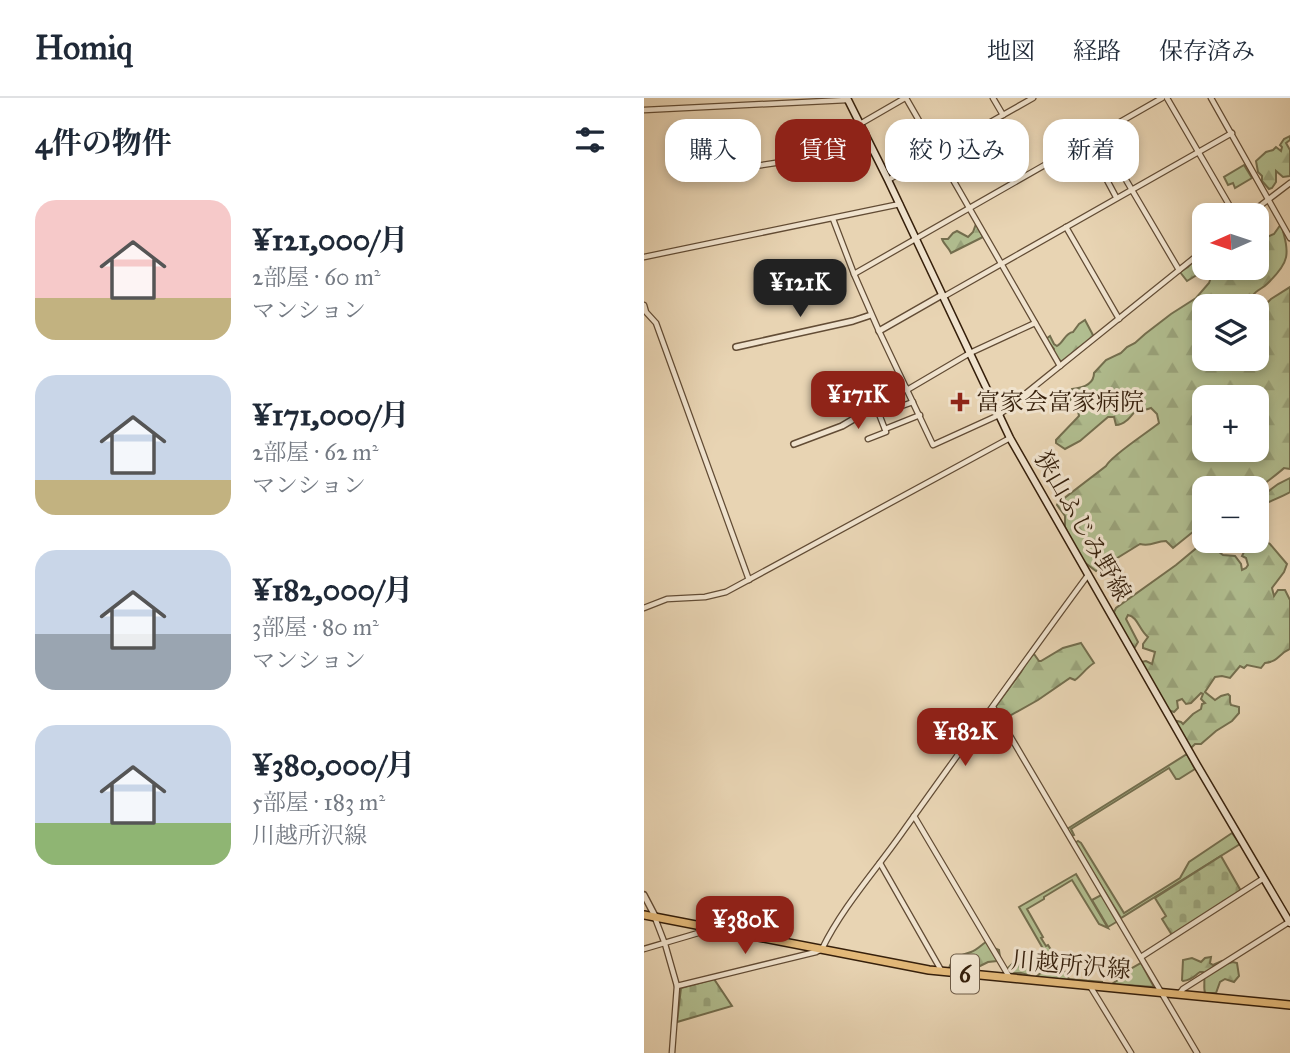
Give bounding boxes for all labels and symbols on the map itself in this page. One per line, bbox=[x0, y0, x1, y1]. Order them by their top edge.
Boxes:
north arrow bbox=[1192, 203, 1269, 280]
pin: ¥121K bbox=[751, 260, 849, 319]
pin: ¥171K bbox=[809, 372, 907, 431]
place label: 富家会富家病院 bbox=[976, 387, 1144, 417]
marker: 富家会富家病院 bbox=[950, 392, 970, 412]
street label: 狭山ふじみ野線 bbox=[1028, 446, 1138, 606]
pin: ¥182K bbox=[916, 708, 1014, 768]
pin: ¥380K bbox=[696, 896, 794, 956]
street label: 川越所沢線 bbox=[1010, 945, 1132, 985]
road number: 6 bbox=[951, 954, 979, 994]

